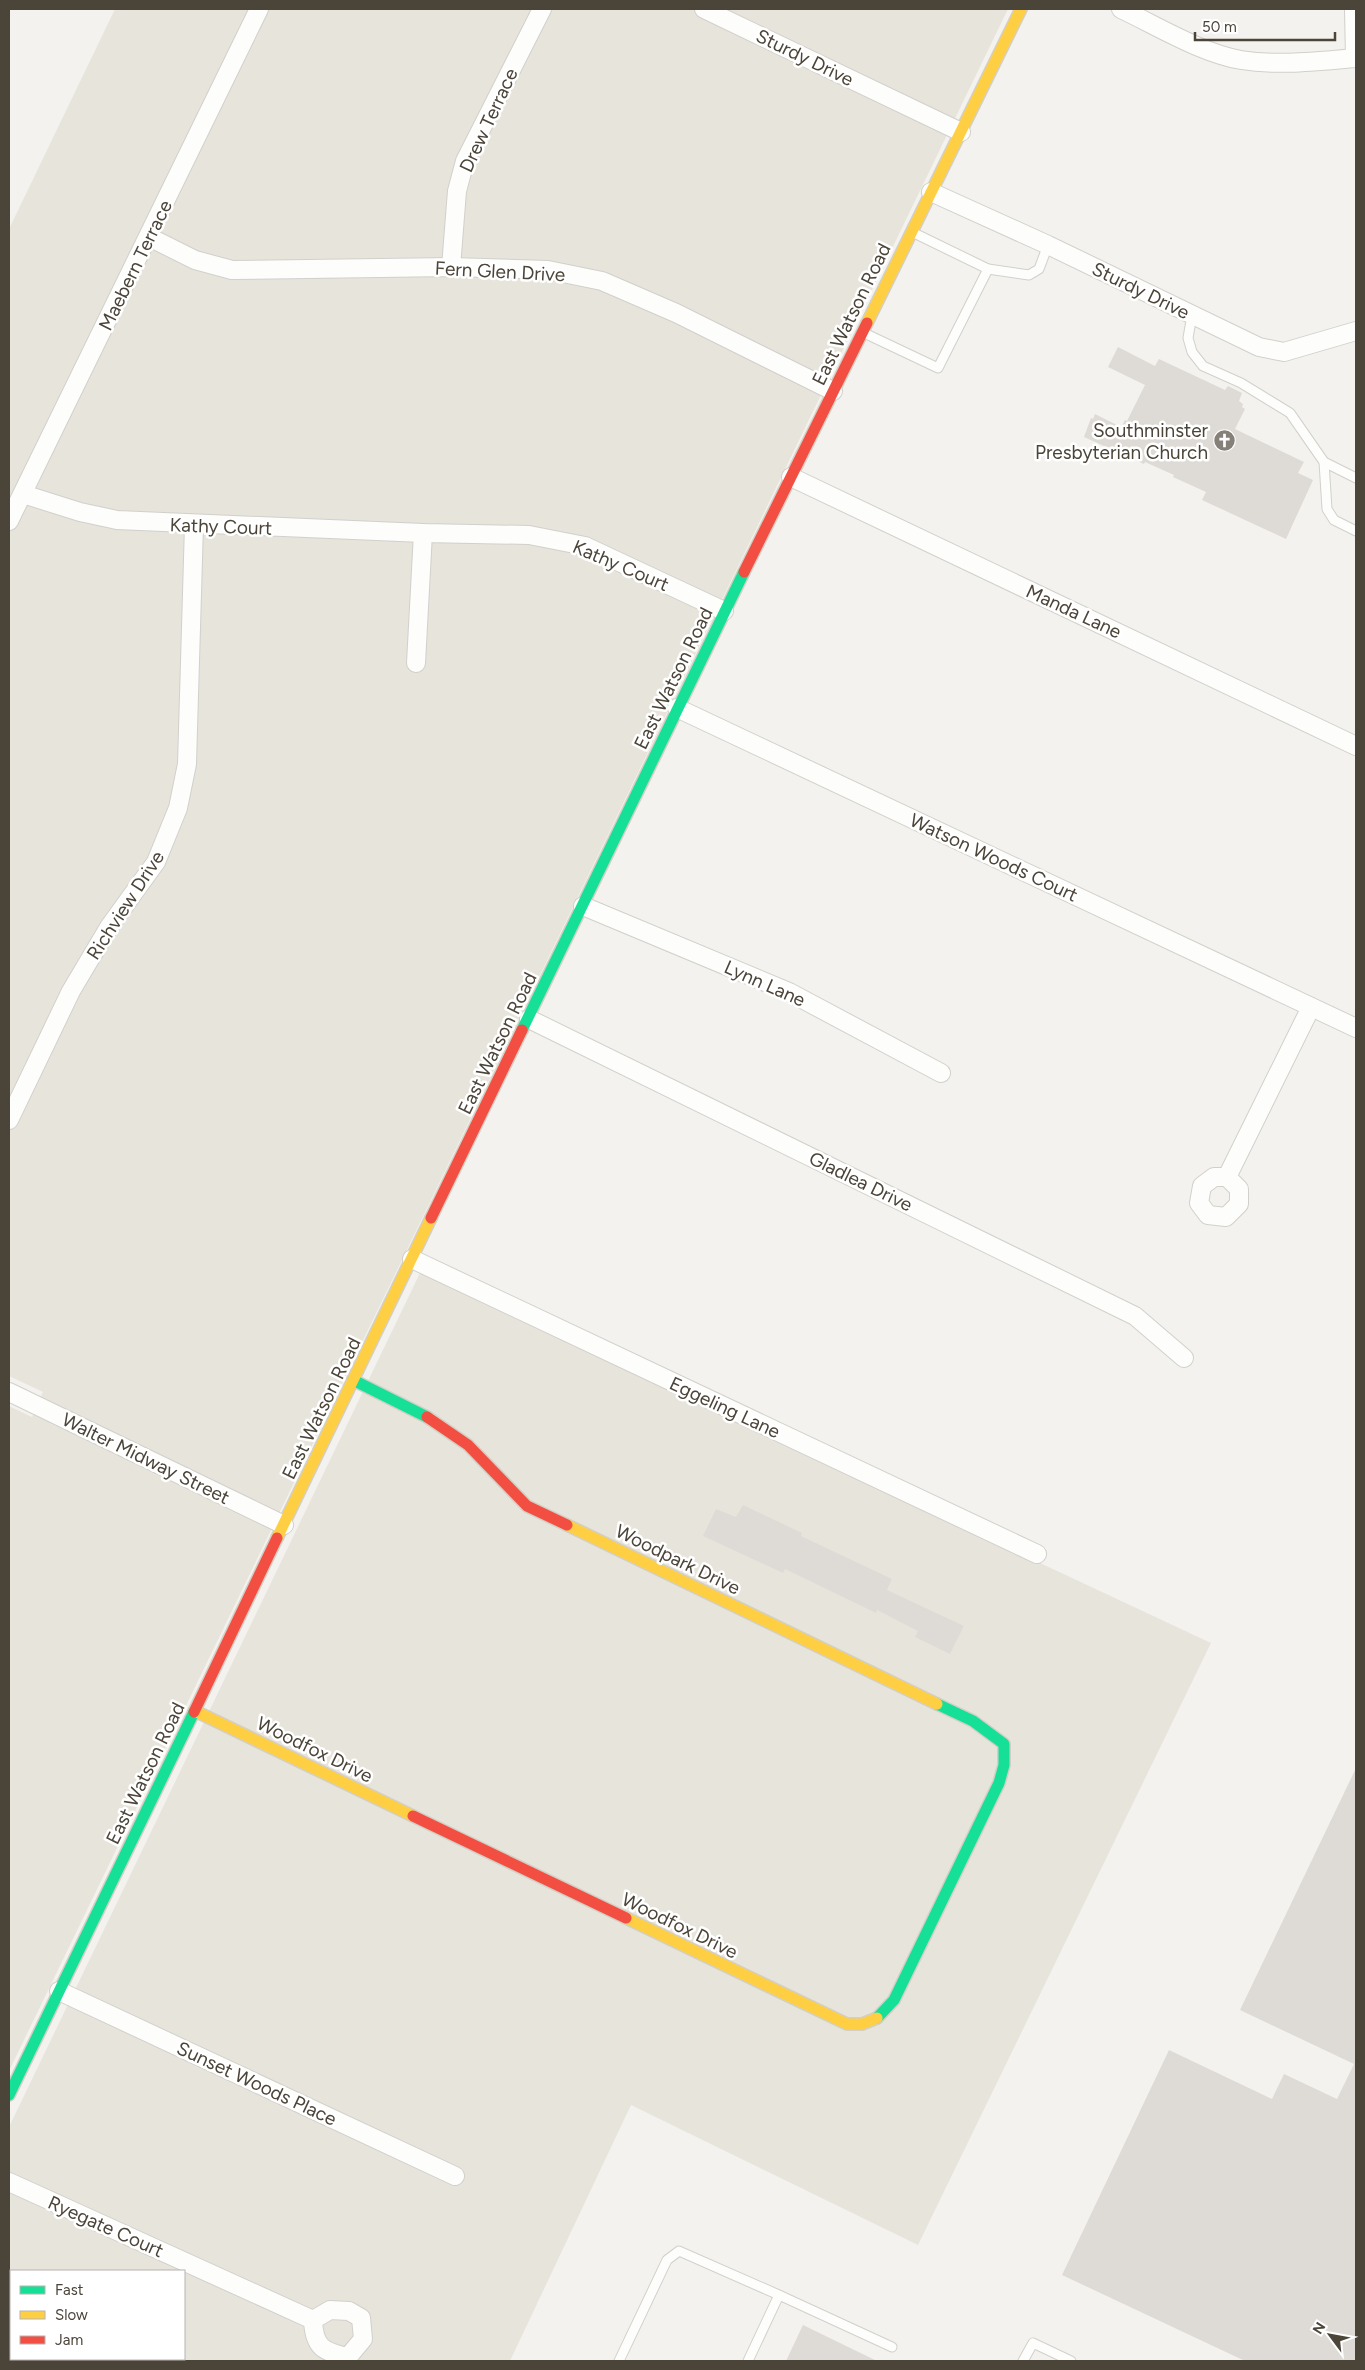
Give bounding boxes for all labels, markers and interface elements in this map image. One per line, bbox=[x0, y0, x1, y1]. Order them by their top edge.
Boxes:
scale bar bbox=[1195, 10, 1335, 42]
text: 50 m bbox=[1202, 18, 1237, 36]
street label: Sturdy Drive bbox=[752, 24, 857, 91]
street label: Drew Terrace bbox=[454, 65, 523, 176]
street label: Maebern Terrace bbox=[94, 196, 177, 334]
street label: East Watson Road bbox=[807, 240, 896, 389]
street label: Fern Glen Drive bbox=[434, 257, 566, 286]
street label: Sturdy Drive bbox=[1088, 257, 1193, 324]
place label: Southminster Presbyterian Church bbox=[1035, 419, 1209, 464]
church icon: Southminster Presbyterian Church bbox=[1212, 429, 1236, 453]
street label: Kathy Court bbox=[169, 513, 273, 540]
street label: Kathy Court bbox=[569, 535, 672, 596]
street label: Manda Lane bbox=[1023, 579, 1125, 644]
street label: East Watson Road bbox=[629, 604, 718, 753]
street label: Watson Woods Court bbox=[906, 808, 1081, 906]
street label: Richview Drive bbox=[82, 847, 169, 964]
street label: Lynn Lane bbox=[721, 955, 809, 1011]
street label: East Watson Road bbox=[453, 969, 542, 1118]
street label: Gladlea Drive bbox=[805, 1146, 916, 1216]
street label: East Watson Road bbox=[277, 1334, 366, 1483]
street label: Eggeling Lane bbox=[666, 1372, 784, 1443]
street label: Walter Midway Street bbox=[58, 1408, 233, 1509]
street label: Woodpark Drive bbox=[612, 1519, 744, 1600]
street label: East Watson Road bbox=[101, 1699, 190, 1848]
street label: Woodfox Drive bbox=[253, 1711, 377, 1787]
street label: Woodfox Drive bbox=[618, 1887, 742, 1963]
street label: Sunset Woods Place bbox=[173, 2036, 340, 2131]
street label: Ryegate Court bbox=[45, 2191, 167, 2262]
legend bbox=[10, 2270, 185, 2360]
text: Fast bbox=[55, 2281, 84, 2299]
text: Slow bbox=[55, 2306, 88, 2324]
north arrow bbox=[1305, 2310, 1355, 2360]
text: N bbox=[1309, 2319, 1329, 2337]
text: Jam bbox=[55, 2331, 83, 2349]

